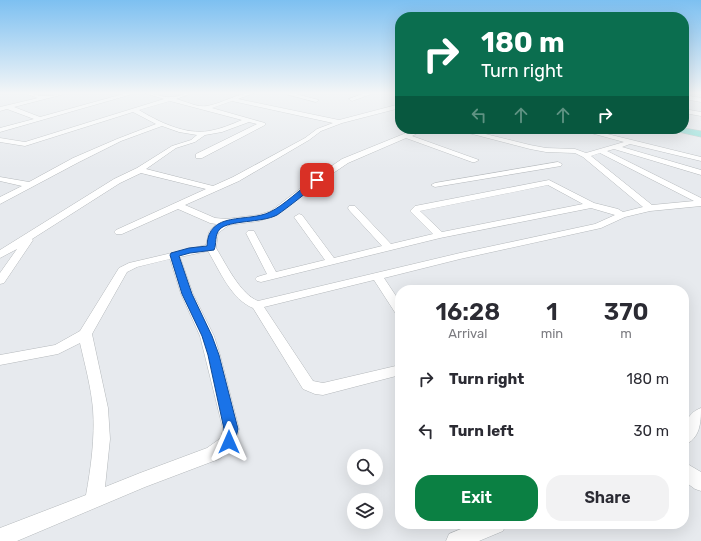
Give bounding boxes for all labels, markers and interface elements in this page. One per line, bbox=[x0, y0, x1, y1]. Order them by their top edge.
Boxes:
text: 180 m bbox=[481, 26, 565, 59]
icon: right bbox=[415, 28, 467, 80]
text: Turn right bbox=[481, 60, 563, 82]
icon: left bbox=[468, 104, 490, 126]
icon: ahead bbox=[510, 104, 532, 126]
icon: ahead bbox=[552, 104, 574, 126]
icon: right bbox=[594, 104, 616, 126]
pin bbox=[300, 163, 334, 197]
icon: arrive bbox=[306, 169, 328, 191]
text: 16:28 bbox=[435, 298, 500, 326]
text: 1 bbox=[546, 298, 558, 326]
text: 370 bbox=[604, 298, 649, 326]
text: Arrival bbox=[448, 326, 487, 341]
text: min bbox=[541, 326, 563, 341]
text: m bbox=[620, 326, 632, 341]
icon: right bbox=[415, 368, 437, 390]
text: Turn right bbox=[449, 370, 524, 388]
text: 180 m bbox=[627, 370, 669, 388]
icon: left bbox=[415, 420, 437, 442]
position arrow bbox=[208, 421, 250, 463]
text: Turn left bbox=[449, 422, 514, 440]
text: 30 m bbox=[633, 422, 669, 440]
map controls bbox=[347, 449, 383, 529]
button: search bbox=[347, 449, 383, 485]
button: Exit bbox=[415, 475, 538, 521]
button: Share bbox=[546, 475, 669, 521]
button: layers bbox=[347, 493, 383, 529]

